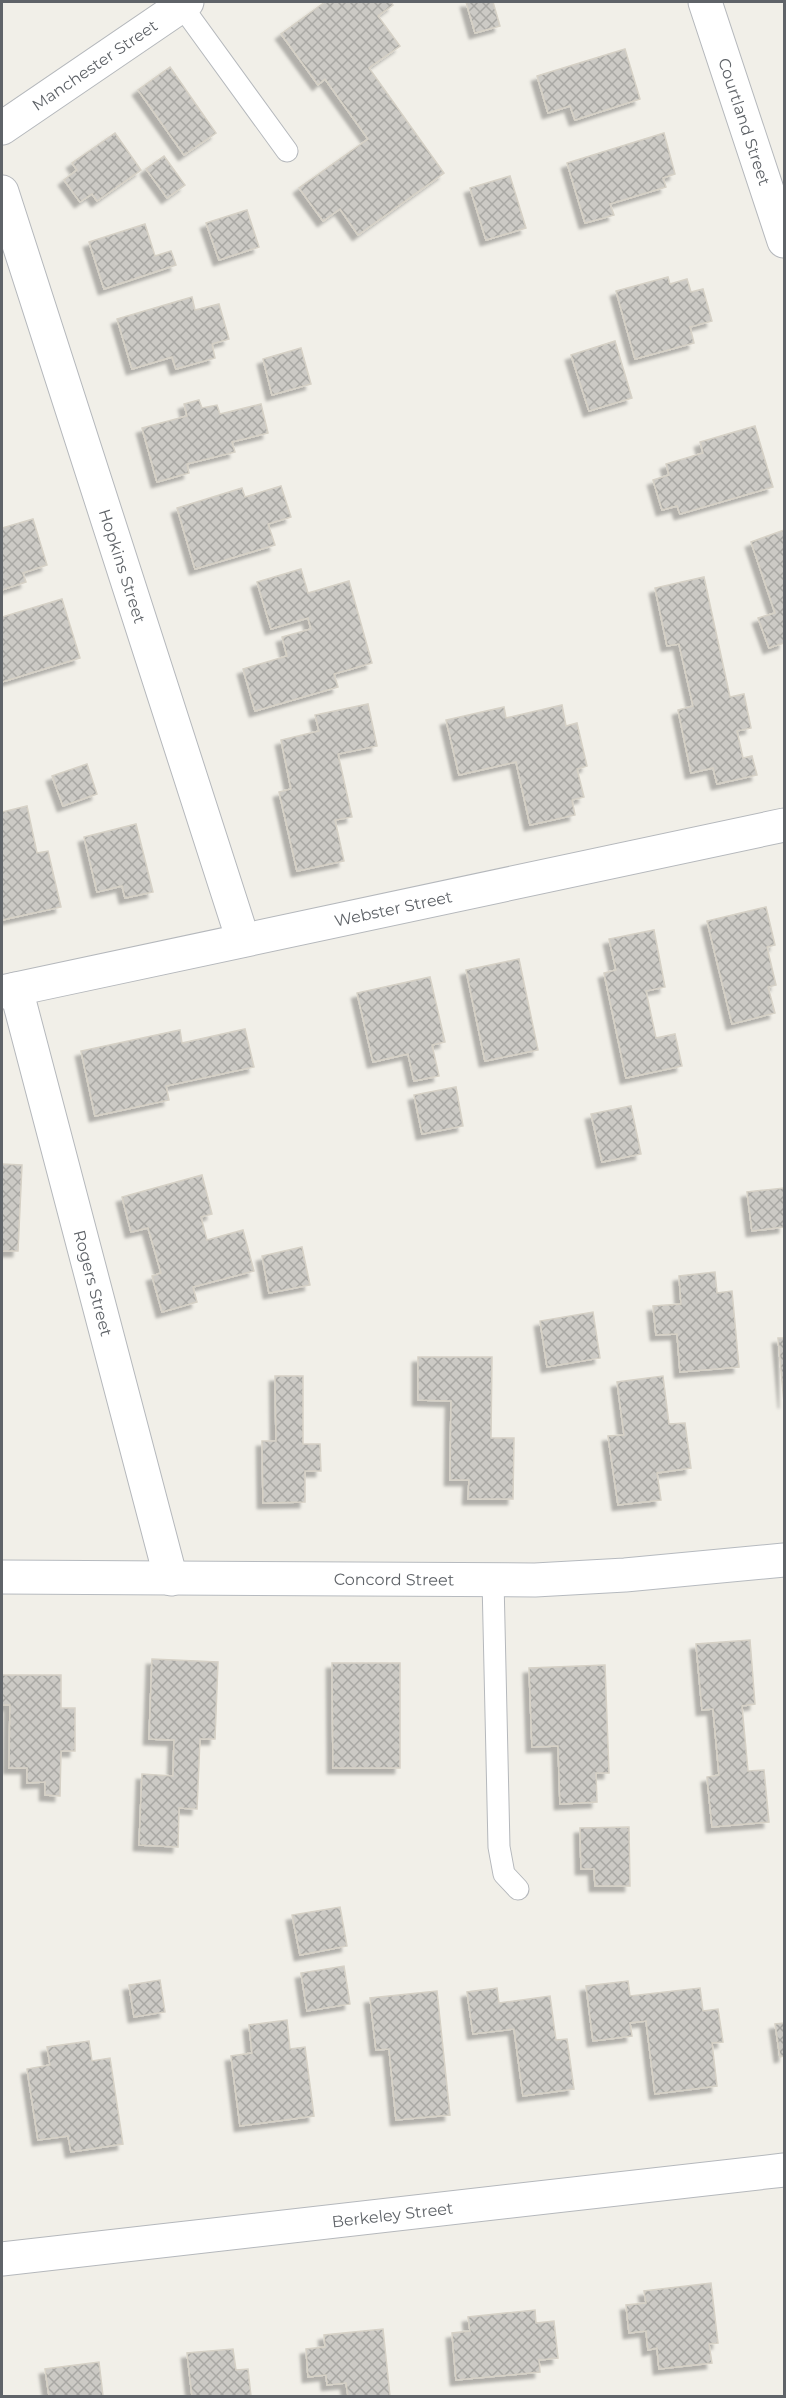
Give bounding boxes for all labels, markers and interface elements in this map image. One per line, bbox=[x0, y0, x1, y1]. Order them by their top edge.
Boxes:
street label: Manchester Street bbox=[28, 15, 161, 114]
street label: Courtland Street bbox=[715, 56, 775, 188]
street label: Hopkins Street bbox=[95, 506, 150, 626]
street label: Webster Street bbox=[332, 887, 454, 930]
street label: Rogers Street bbox=[70, 1228, 116, 1339]
street label: Concord Street bbox=[334, 1569, 455, 1589]
street label: Berkeley Street bbox=[331, 2198, 455, 2231]

